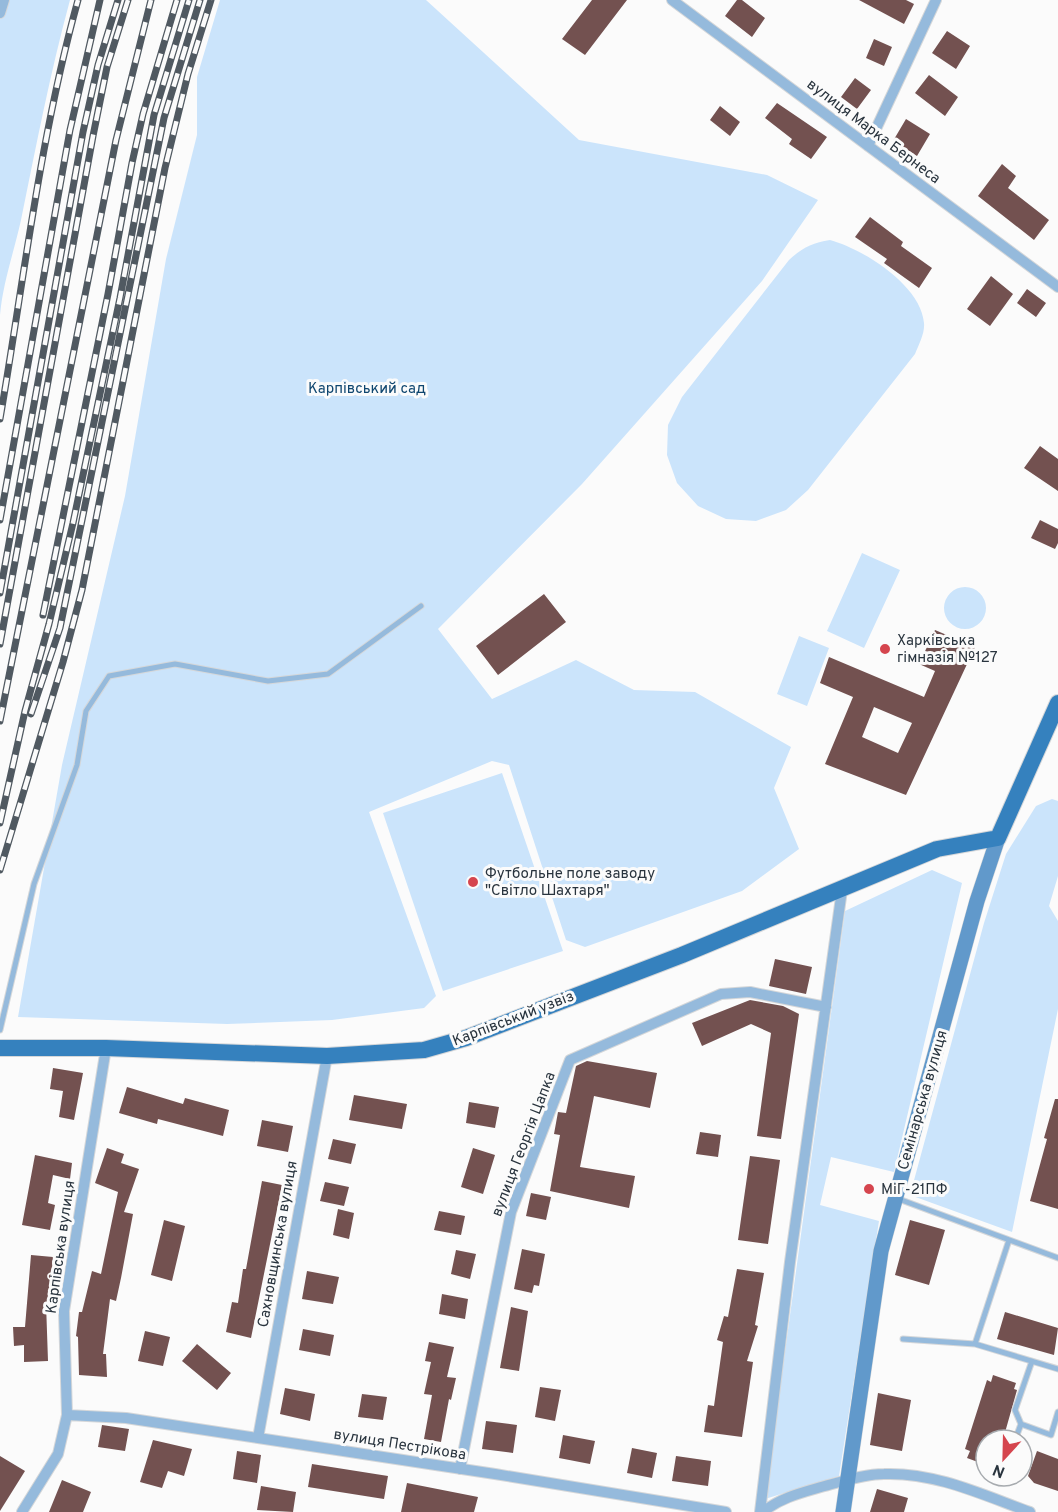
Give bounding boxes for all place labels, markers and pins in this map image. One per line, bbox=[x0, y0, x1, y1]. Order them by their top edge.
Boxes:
place label: Харківська гімназія №127 bbox=[897, 632, 998, 668]
marker: Харківська гімназія №127 bbox=[878, 642, 892, 656]
place label: Футбольне поле заводу "Світло Шахтаря" bbox=[485, 865, 655, 901]
marker: Футбольне поле заводу "Світло Шахтаря" bbox=[466, 875, 480, 889]
place label: МіГ-21ПФ bbox=[881, 1181, 947, 1200]
marker: МіГ-21ПФ bbox=[862, 1182, 876, 1196]

